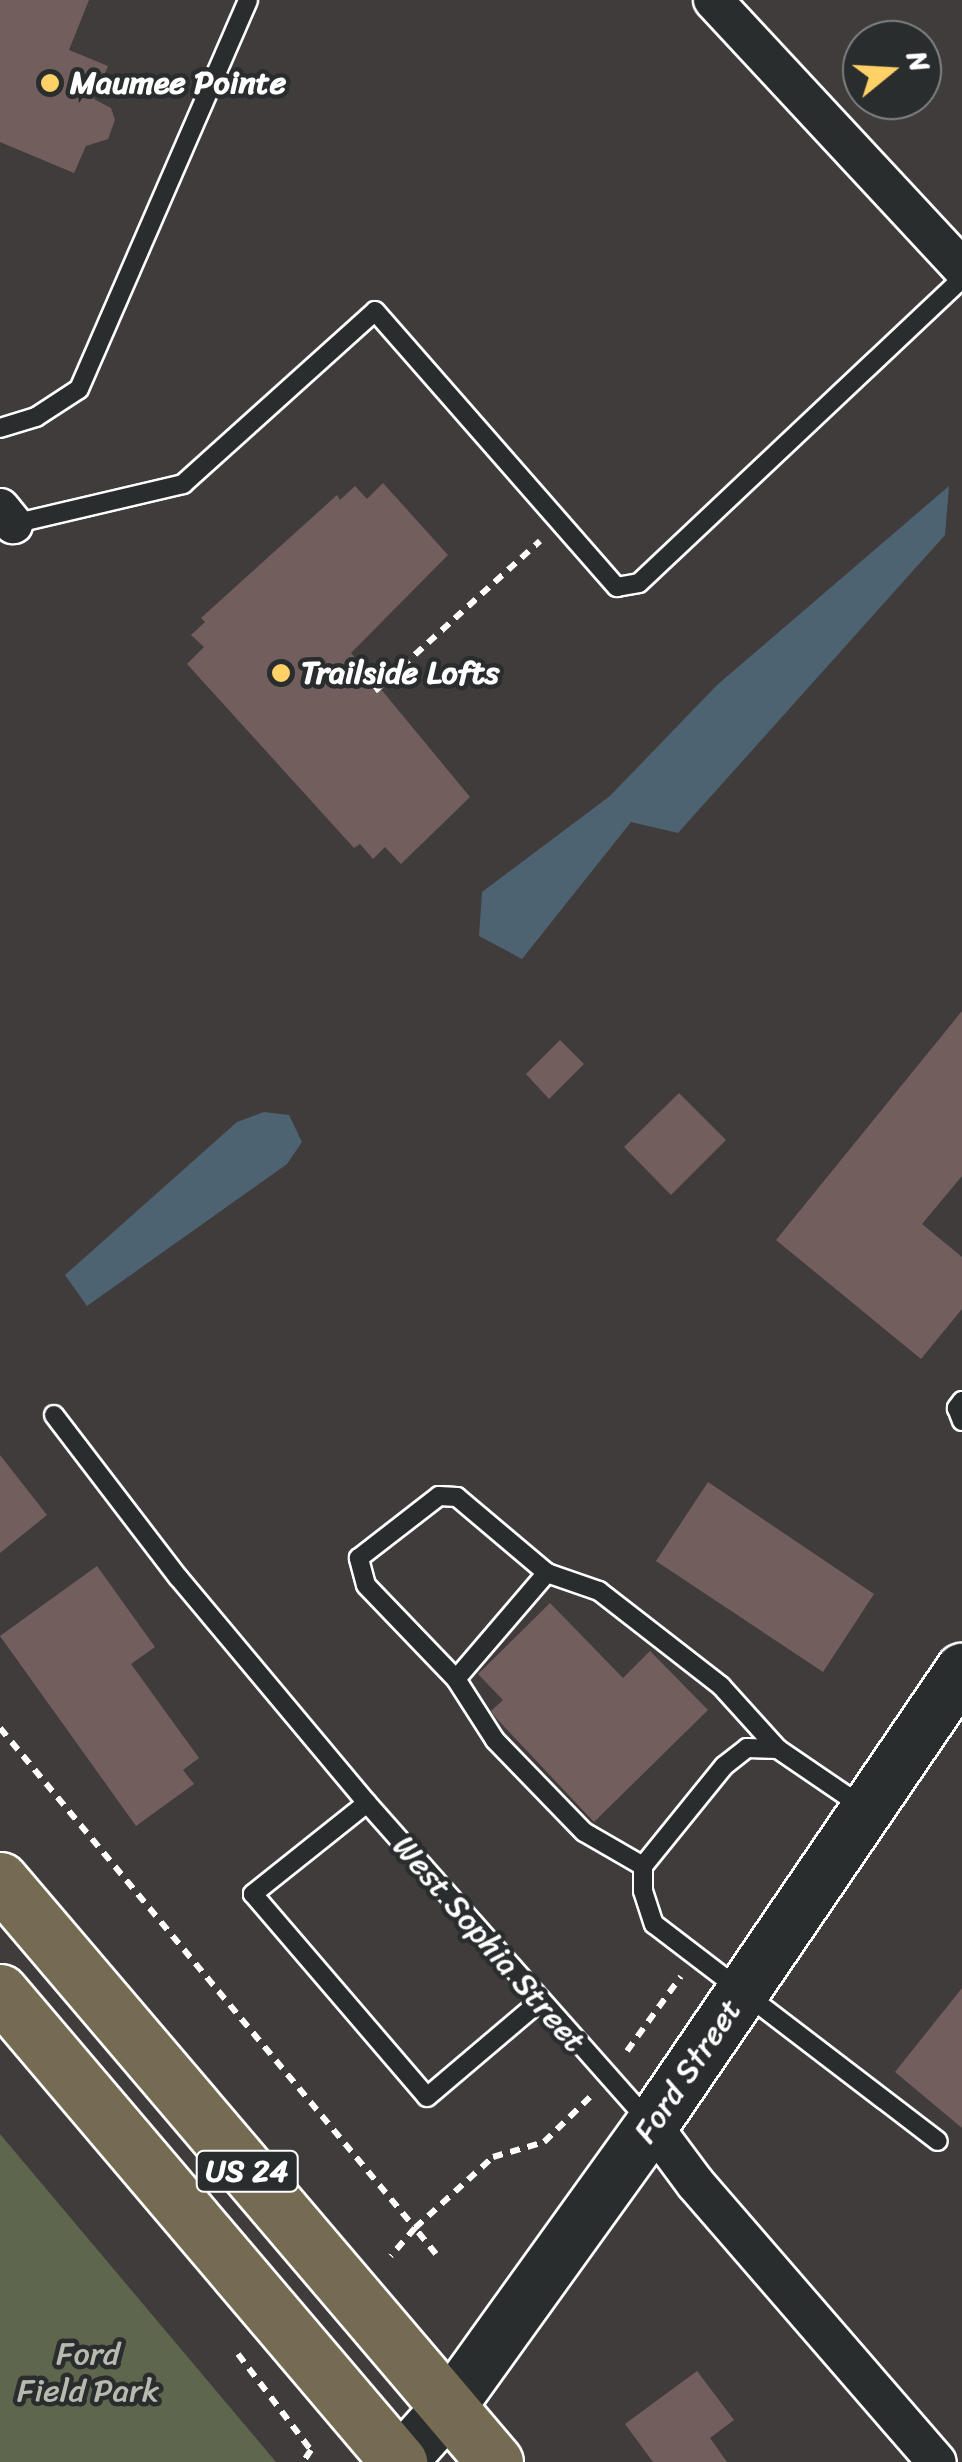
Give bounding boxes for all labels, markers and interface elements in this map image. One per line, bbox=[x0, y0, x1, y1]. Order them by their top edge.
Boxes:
north arrow bbox=[842, 20, 942, 120]
text: N bbox=[893, 44, 945, 78]
place label: Maumee Pointe bbox=[70, 64, 285, 102]
marker: Maumee Pointe bbox=[39, 72, 61, 94]
place label: Trailside Lofts bbox=[301, 654, 499, 692]
marker: Trailside Lofts bbox=[270, 662, 292, 684]
street label: West Sophia Street bbox=[385, 1828, 593, 2060]
street label: Ford Street bbox=[626, 1992, 750, 2150]
road number: US 24 bbox=[194, 2146, 300, 2196]
park label: Ford Field Park bbox=[17, 2336, 159, 2411]

